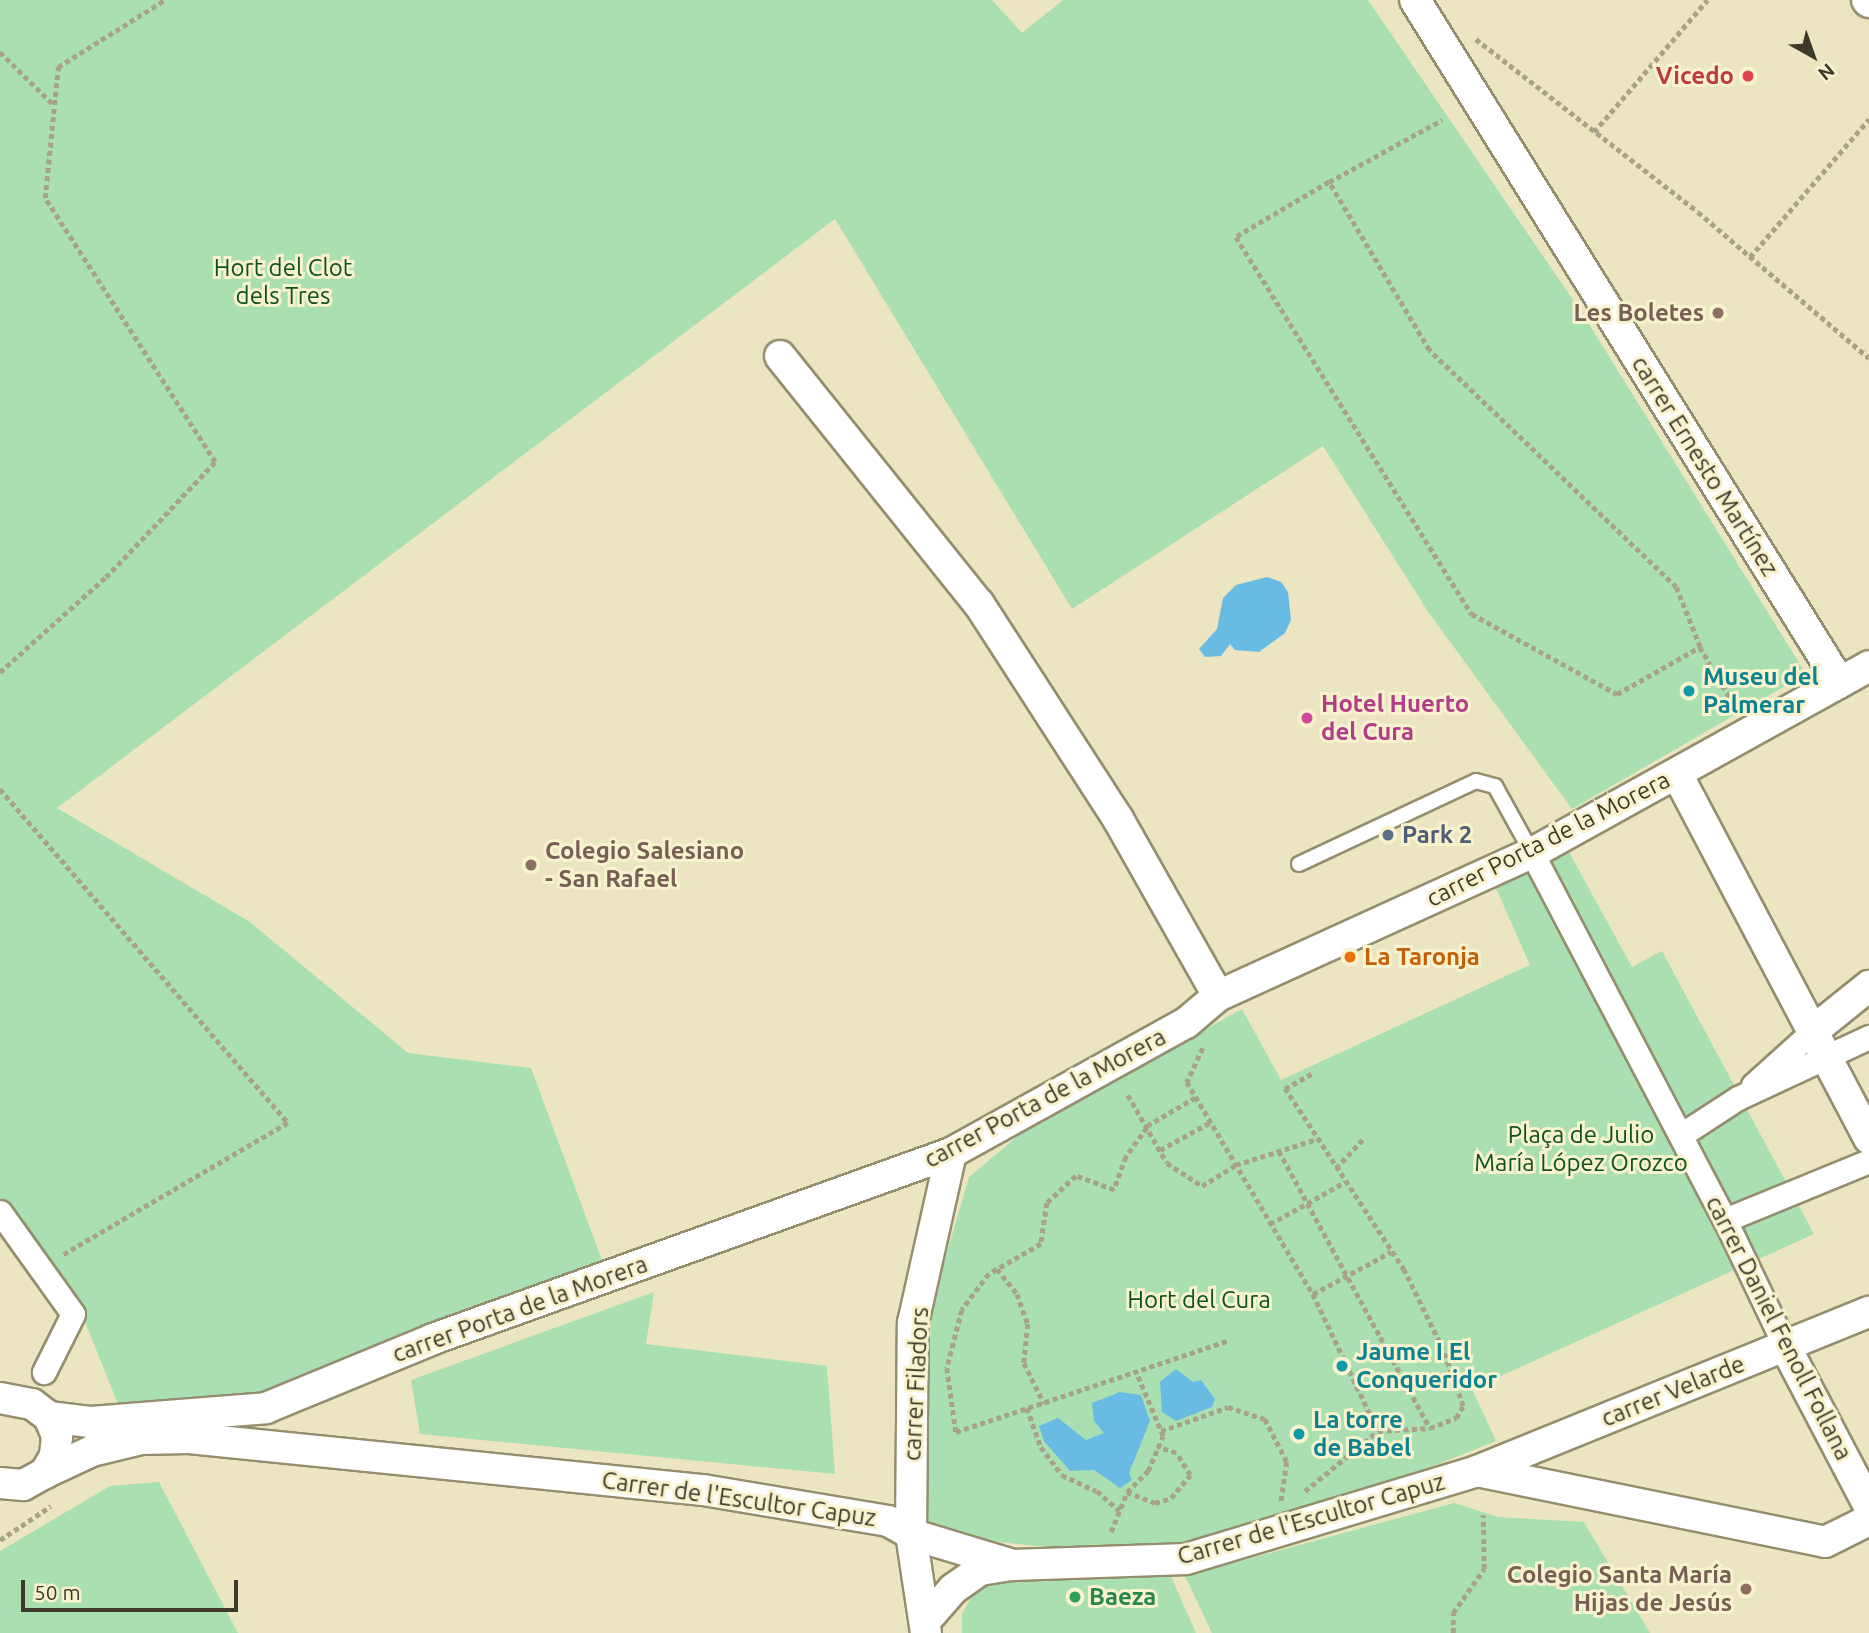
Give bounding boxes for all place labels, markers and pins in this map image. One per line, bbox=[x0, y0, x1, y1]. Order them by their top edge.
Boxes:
place label: Vicedo bbox=[1656, 62, 1734, 90]
marker: Vicedo bbox=[1740, 68, 1756, 84]
place label: Les Boletes bbox=[1573, 299, 1704, 327]
marker: Les Boletes bbox=[1710, 305, 1726, 321]
place label: Museu del Palmerar bbox=[1703, 663, 1819, 719]
marker: Museu del Palmerar bbox=[1681, 683, 1697, 699]
place label: Hotel Huerto del Cura bbox=[1321, 690, 1469, 746]
marker: Hotel Huerto del Cura bbox=[1299, 710, 1315, 726]
place label: Park 2 bbox=[1402, 821, 1472, 849]
marker: Park 2 bbox=[1380, 827, 1396, 843]
place label: Colegio Salesiano - San Rafael bbox=[545, 837, 744, 893]
marker: Colegio Salesiano - San Rafael bbox=[523, 857, 539, 873]
place label: La Taronja bbox=[1364, 943, 1480, 971]
marker: La Taronja bbox=[1342, 949, 1358, 965]
place label: Jaume I El Conqueridor bbox=[1356, 1338, 1497, 1394]
marker: Jaume I El Conqueridor bbox=[1334, 1358, 1350, 1374]
place label: La torre de Babel bbox=[1313, 1406, 1411, 1462]
marker: La torre de Babel bbox=[1291, 1426, 1307, 1442]
place label: Colegio Santa María Hijas de Jesús bbox=[1507, 1561, 1732, 1617]
marker: Colegio Santa María Hijas de Jesús bbox=[1738, 1581, 1754, 1597]
place label: Baeza bbox=[1089, 1583, 1156, 1611]
marker: Baeza bbox=[1067, 1589, 1083, 1605]

